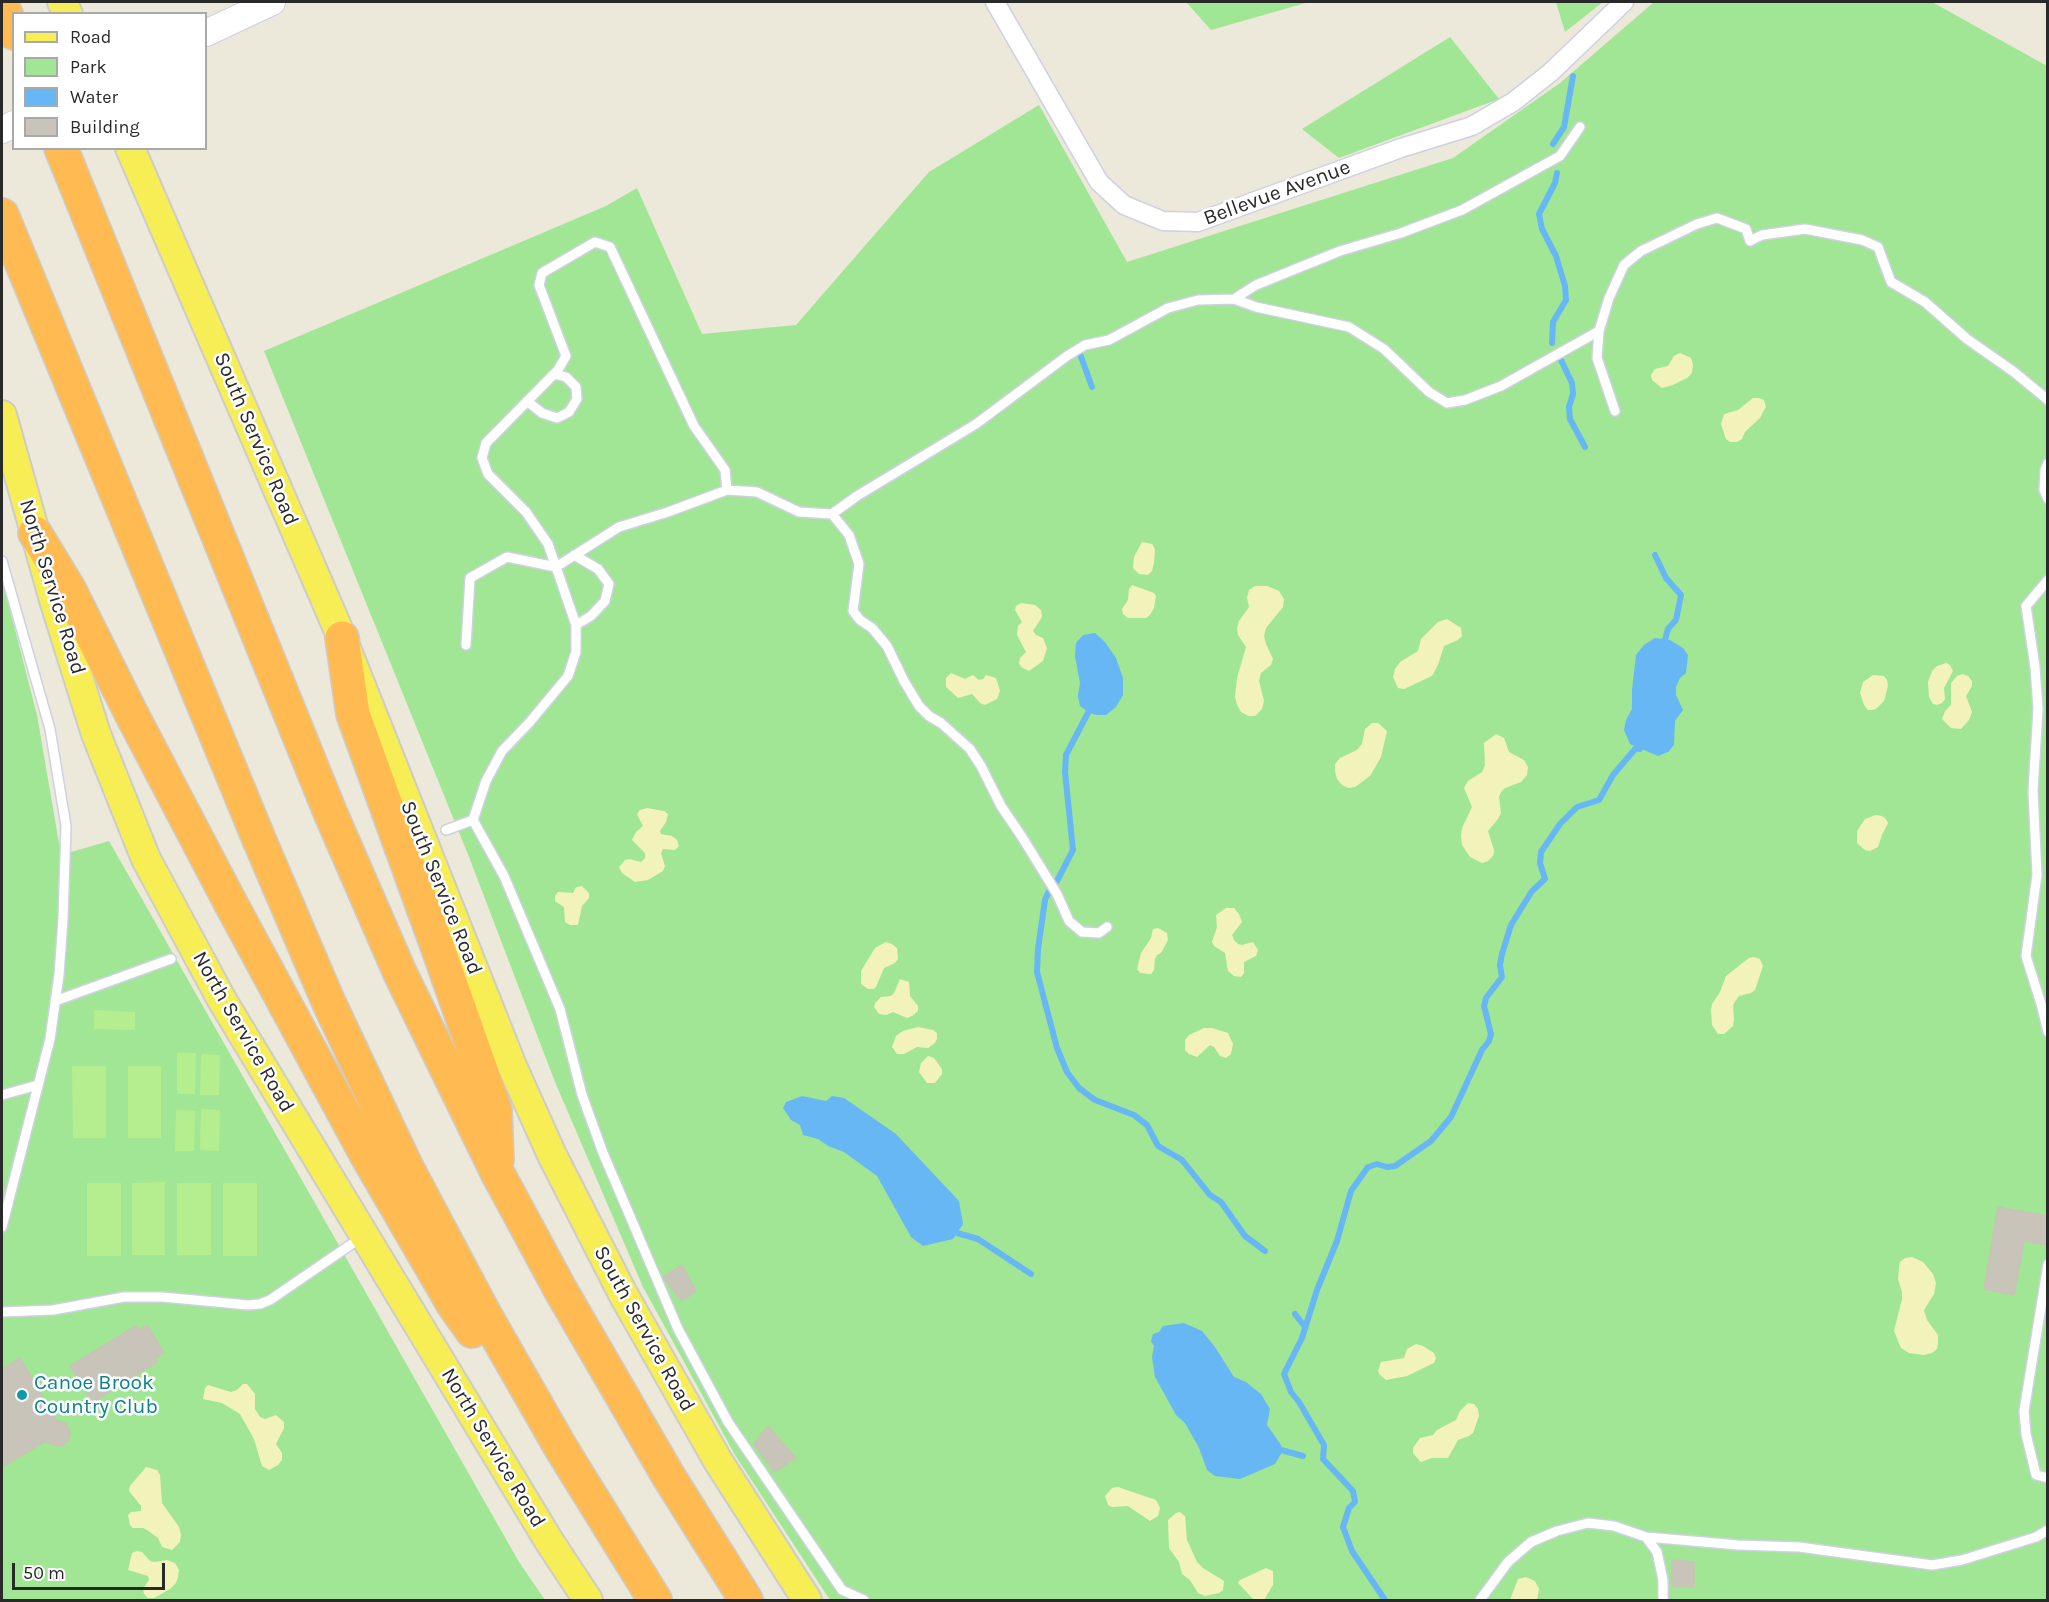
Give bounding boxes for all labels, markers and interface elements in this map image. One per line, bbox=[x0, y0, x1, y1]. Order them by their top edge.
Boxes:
legend bbox=[12, 12, 207, 150]
text: Road bbox=[70, 26, 111, 48]
text: Park bbox=[70, 56, 107, 78]
text: Water bbox=[70, 86, 118, 108]
text: Building bbox=[70, 116, 140, 138]
street label: Bellevue Avenue bbox=[1200, 155, 1354, 231]
street label: South Service Road bbox=[208, 349, 304, 529]
street label: North Service Road bbox=[13, 496, 91, 678]
street label: South Service Road bbox=[395, 797, 487, 979]
street label: North Service Road bbox=[187, 947, 299, 1117]
street label: South Service Road bbox=[588, 1242, 700, 1416]
street label: North Service Road bbox=[435, 1364, 551, 1532]
place label: Canoe Brook Country Club bbox=[34, 1370, 158, 1420]
marker: Canoe Brook Country Club bbox=[15, 1388, 29, 1402]
scale bar bbox=[15, 1551, 168, 1589]
text: 50 m bbox=[23, 1562, 65, 1584]

